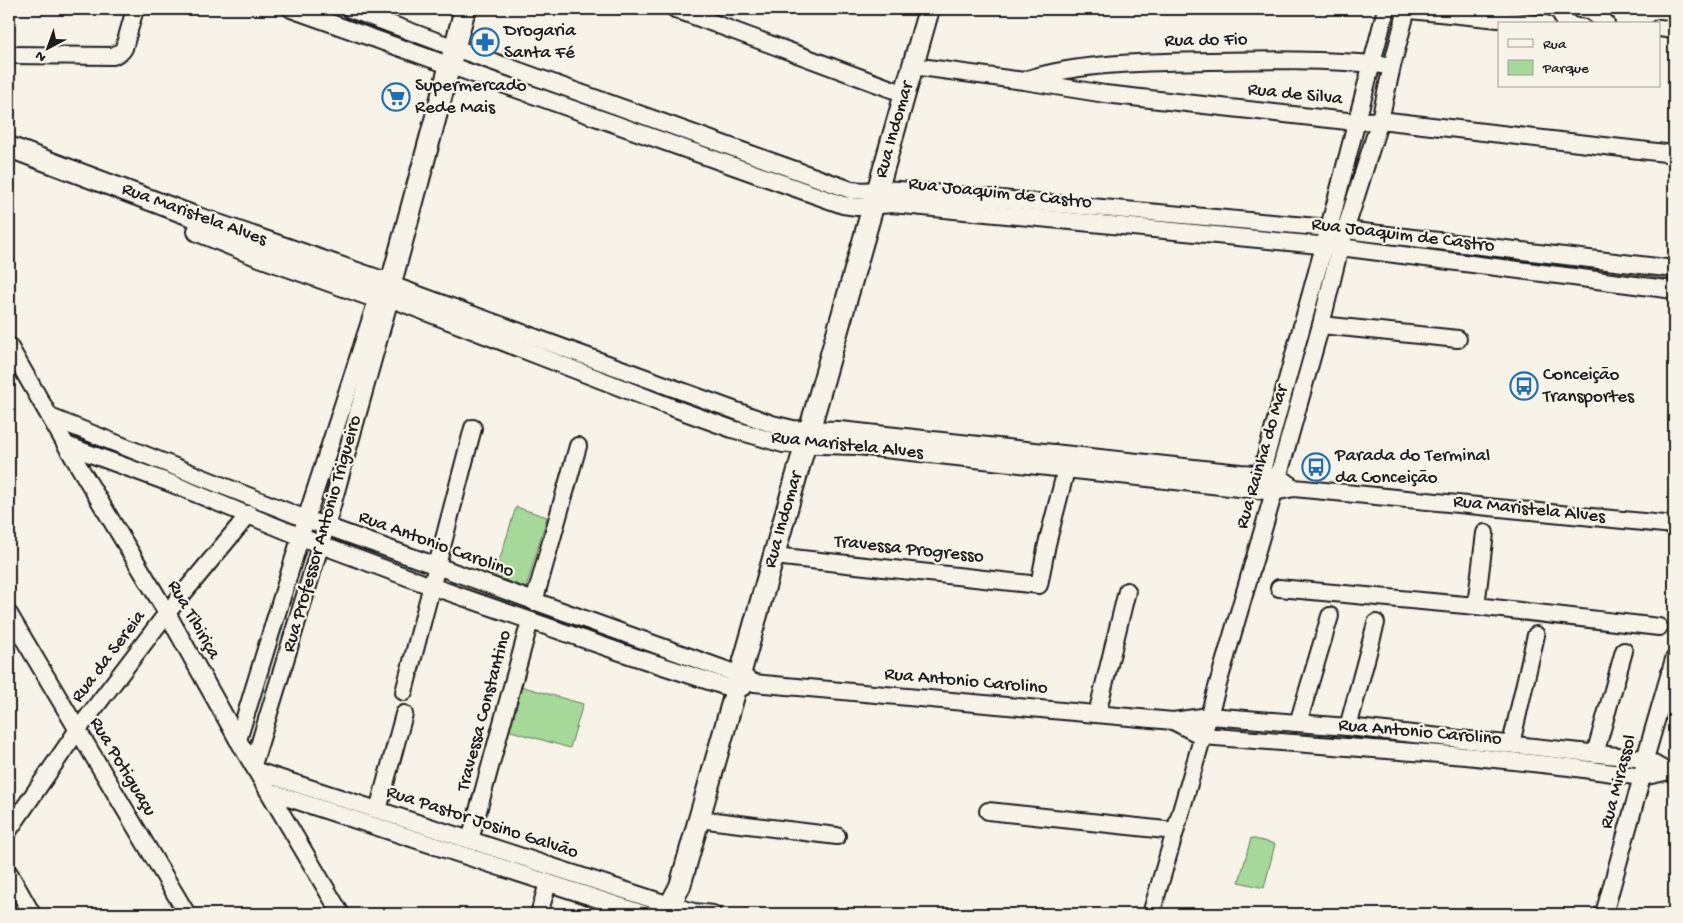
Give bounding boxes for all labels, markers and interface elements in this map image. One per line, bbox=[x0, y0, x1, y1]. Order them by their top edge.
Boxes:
place label: Drogaria Santa Fé bbox=[502, 20, 577, 65]
north arrow bbox=[22, 22, 72, 72]
legend bbox=[1498, 22, 1660, 88]
pharmacy icon: Drogaria Santa Fé bbox=[470, 27, 500, 57]
street label: Rua do Fio bbox=[1164, 29, 1248, 53]
text: Rua bbox=[1543, 36, 1567, 54]
text: N bbox=[32, 47, 50, 65]
text: Parque bbox=[1542, 60, 1589, 78]
place label: Supermercado Rede Mais bbox=[415, 75, 527, 120]
street label: Rua Indomar bbox=[870, 77, 920, 181]
street label: Rua de Silva bbox=[1246, 79, 1345, 112]
supermarket icon: Supermercado Rede Mais bbox=[381, 82, 411, 112]
street label: Rua Joaquim de Castro bbox=[907, 173, 1093, 215]
street label: Rua Maristela Alves bbox=[118, 178, 271, 252]
street label: Rua Joaquim de Castro bbox=[1310, 213, 1496, 259]
place label: Conceição Transportes bbox=[1542, 364, 1635, 409]
bus stop icon: Conceição Transportes bbox=[1509, 371, 1539, 401]
street label: Rua Rainha do Mar bbox=[1231, 380, 1295, 532]
street label: Rua Professor Antonio Trigueiro bbox=[278, 413, 368, 655]
street label: Rua Maristela Alves bbox=[770, 427, 925, 466]
place label: Parada do Terminal da Conceição bbox=[1334, 445, 1490, 490]
bus stop icon: Parada do Terminal da Conceição bbox=[1301, 452, 1331, 482]
street label: Rua Indomar bbox=[759, 467, 809, 571]
street label: Rua Maristela Alves bbox=[1452, 491, 1607, 530]
street label: Rua Antonio Carolino bbox=[355, 506, 517, 584]
street label: Travessa Progresso bbox=[832, 531, 985, 569]
street label: Rua Tibiriça bbox=[161, 576, 226, 665]
street label: Rua da Sereia bbox=[67, 605, 152, 708]
street label: Travessa Constantino bbox=[452, 628, 518, 795]
street label: Rua Antonio Carolino bbox=[883, 663, 1049, 701]
street label: Rua Potiguaçu bbox=[83, 713, 161, 821]
street label: Rua Antonio Carolino bbox=[1337, 714, 1503, 752]
street label: Rua Mirassol bbox=[1595, 732, 1643, 832]
street label: Rua Pastor Josino Galvão bbox=[383, 781, 581, 865]

